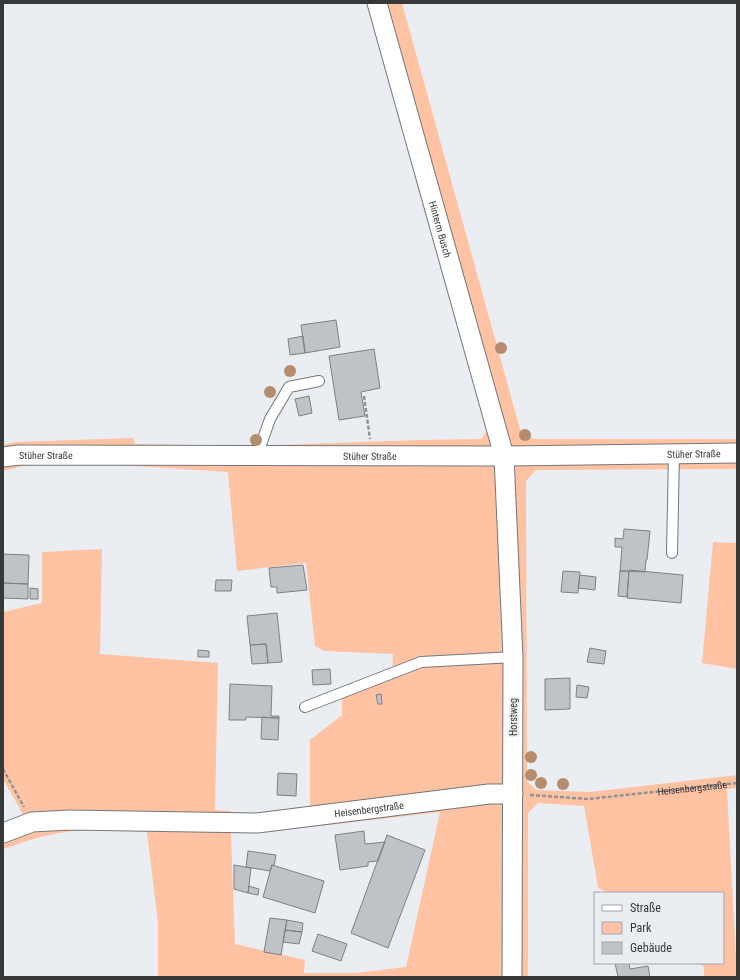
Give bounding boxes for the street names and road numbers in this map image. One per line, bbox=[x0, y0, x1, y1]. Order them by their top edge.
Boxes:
street label: Hinterm Busch bbox=[427, 200, 453, 259]
street label: Stüher Straße bbox=[667, 448, 721, 460]
street label: Stüher Straße bbox=[19, 450, 73, 461]
street label: Stüher Straße bbox=[343, 451, 397, 462]
street label: Horstweg bbox=[508, 698, 519, 736]
street label: Heisenbergstraße bbox=[657, 779, 728, 798]
street label: Heisenbergstraße bbox=[334, 800, 405, 819]

